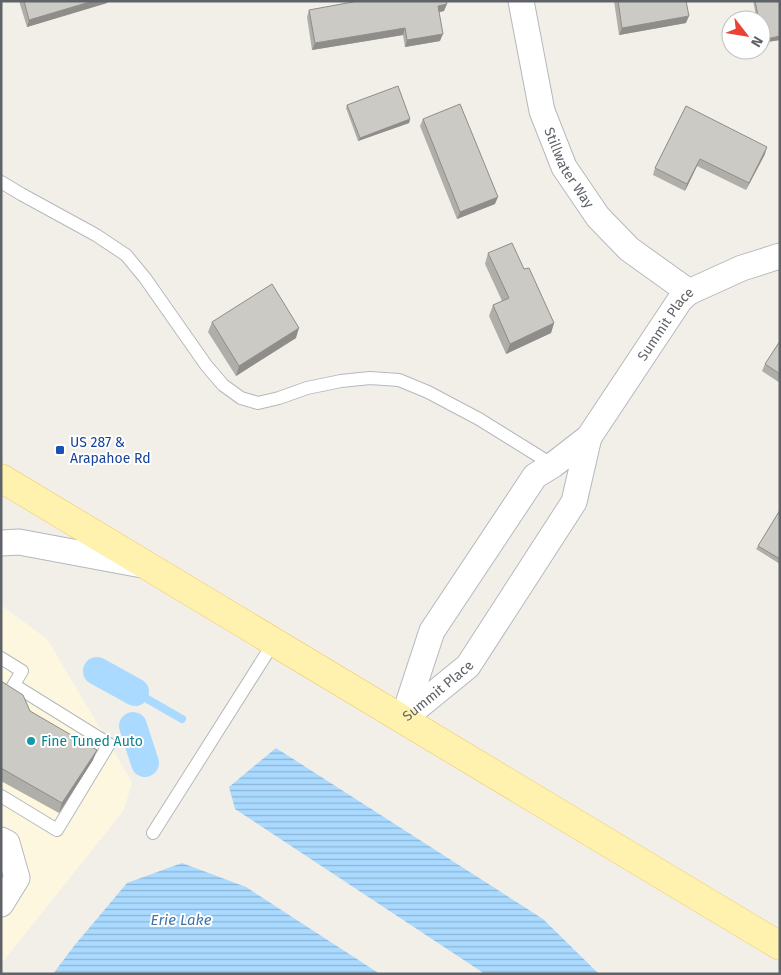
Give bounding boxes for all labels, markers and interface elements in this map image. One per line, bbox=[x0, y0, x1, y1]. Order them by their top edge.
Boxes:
north arrow bbox=[721, 10, 771, 60]
text: N bbox=[747, 33, 766, 50]
street label: Stillwater Way bbox=[540, 125, 597, 211]
street label: Summit Place bbox=[634, 284, 697, 364]
place label: US 287 & Arapahoe Rd bbox=[70, 434, 151, 467]
marker: US 287 & Arapahoe Rd bbox=[54, 444, 66, 456]
street label: Summit Place bbox=[399, 658, 478, 725]
place label: Fine Tuned Auto bbox=[41, 733, 143, 750]
marker: Fine Tuned Auto bbox=[25, 735, 37, 747]
water label: Erie Lake bbox=[151, 911, 212, 929]

